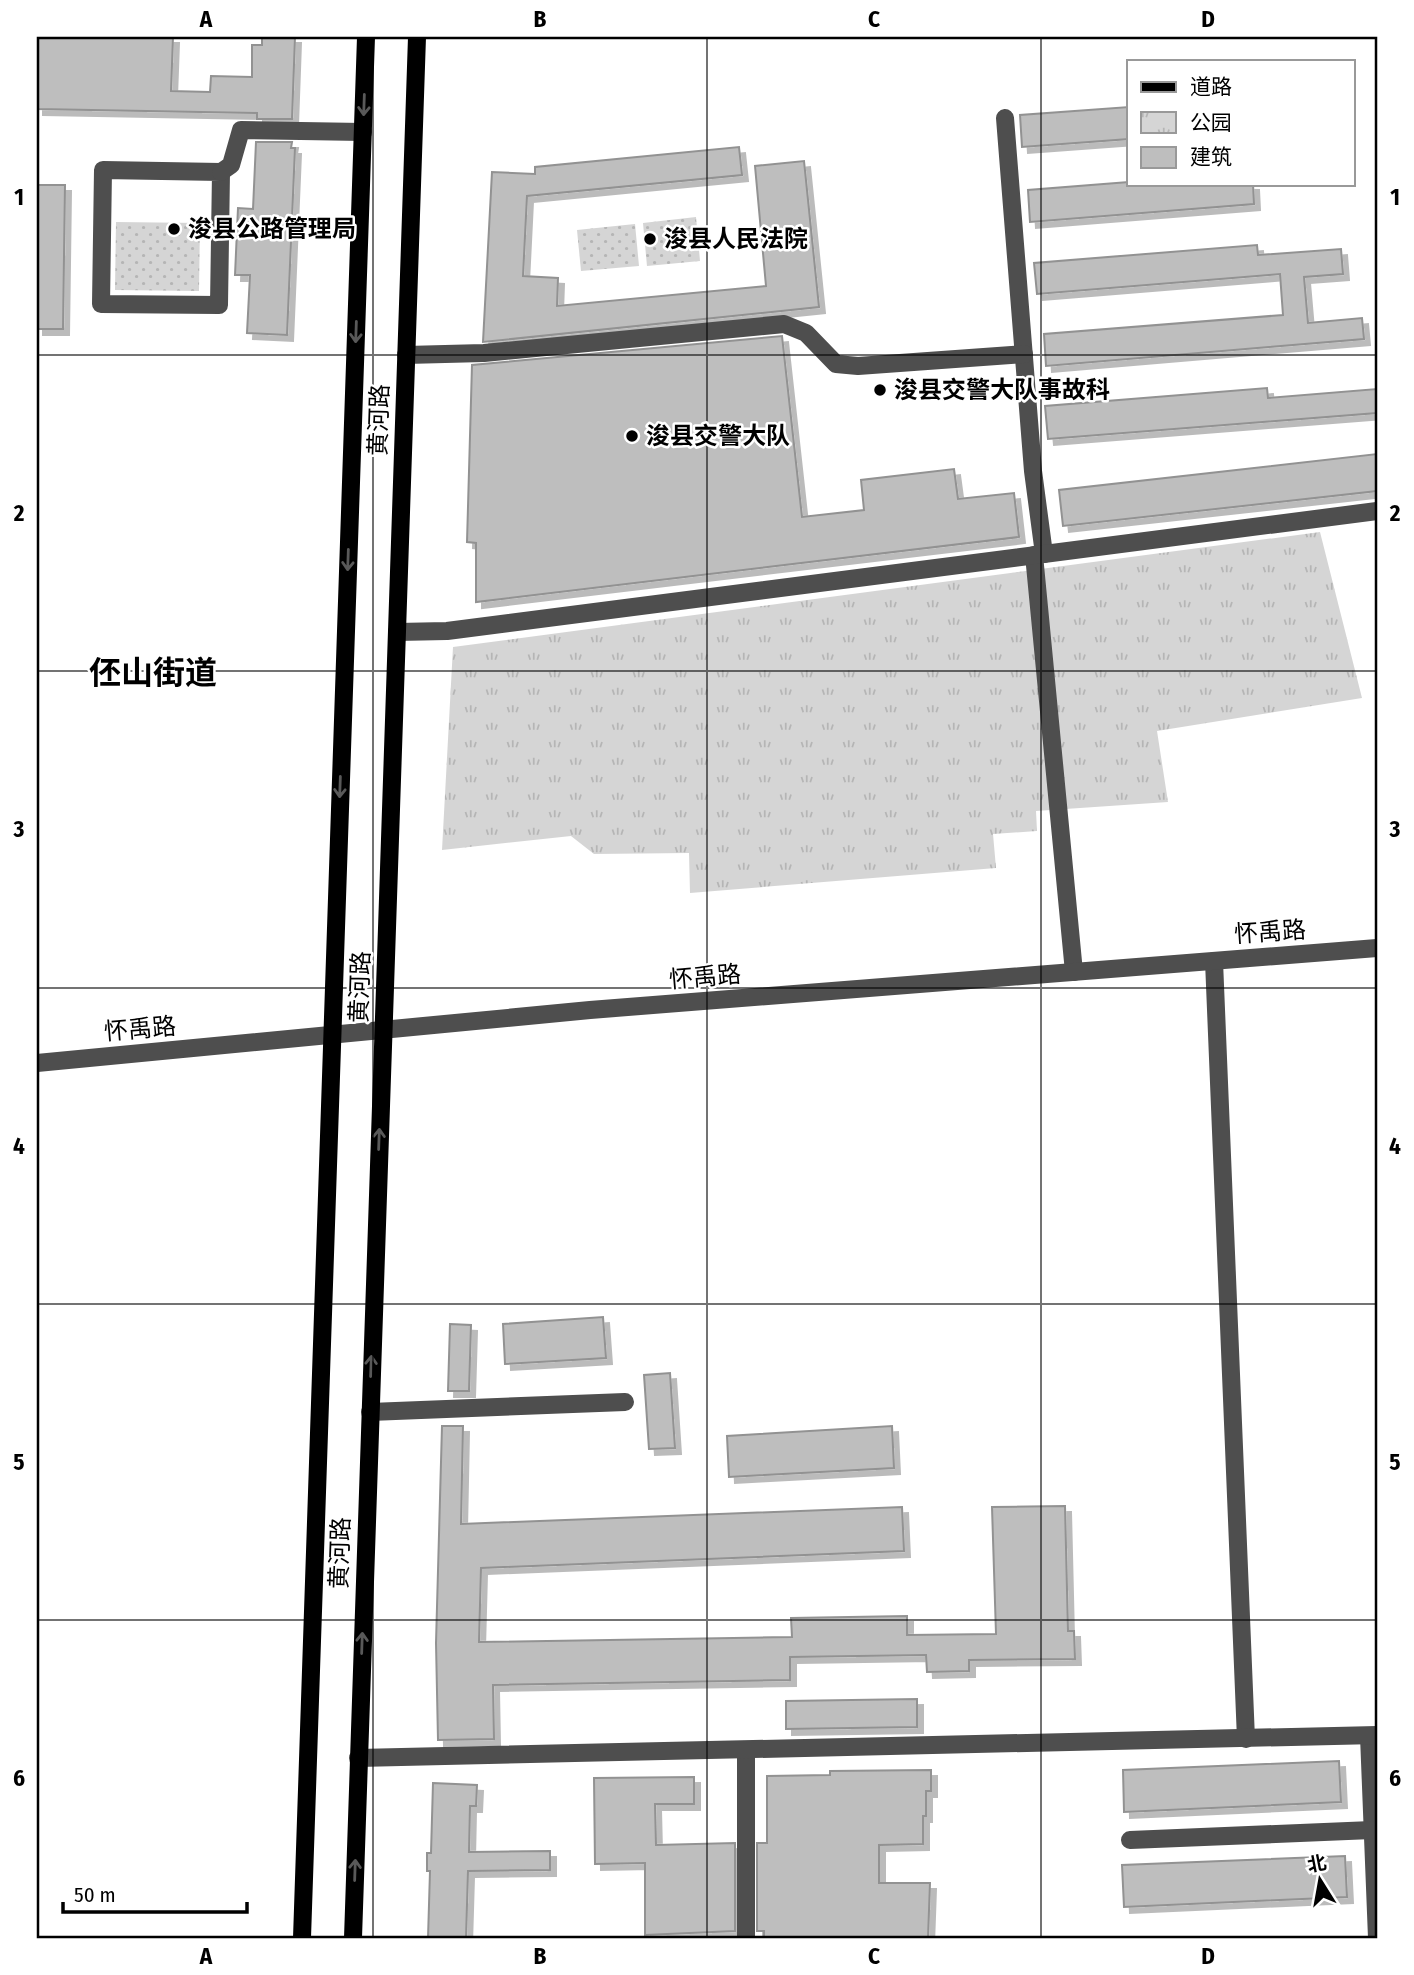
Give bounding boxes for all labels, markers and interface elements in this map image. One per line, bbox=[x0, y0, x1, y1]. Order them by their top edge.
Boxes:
text: A bbox=[199, 5, 213, 33]
text: B bbox=[534, 5, 547, 33]
text: C bbox=[868, 5, 880, 33]
text: D bbox=[1201, 5, 1215, 33]
legend bbox=[1127, 60, 1354, 186]
text: 道路 bbox=[1190, 74, 1232, 100]
one-way arrow bbox=[357, 93, 370, 116]
text: 公园 bbox=[1190, 110, 1232, 136]
text: 建筑 bbox=[1190, 144, 1232, 170]
text: 1 bbox=[14, 183, 24, 211]
text: 1 bbox=[1390, 183, 1400, 211]
place label: 浚县公路管理局 bbox=[188, 215, 356, 243]
marker: 浚县公路管理局 bbox=[166, 221, 182, 237]
place label: 浚县人民法院 bbox=[664, 225, 808, 253]
marker: 浚县人民法院 bbox=[642, 231, 658, 247]
one-way arrow bbox=[349, 321, 362, 344]
place label: 浚县交警大队事故科 bbox=[894, 376, 1110, 404]
marker: 浚县交警大队事故科 bbox=[872, 382, 888, 398]
street label: 黄河路 bbox=[364, 384, 394, 456]
place label: 浚县交警大队 bbox=[646, 422, 790, 450]
marker: 浚县交警大队 bbox=[624, 428, 640, 444]
text: 2 bbox=[13, 499, 25, 527]
text: 2 bbox=[1389, 499, 1401, 527]
one-way arrow bbox=[341, 548, 354, 571]
district label: 伾山街道 bbox=[89, 654, 217, 692]
one-way arrow bbox=[333, 775, 347, 798]
text: 3 bbox=[13, 815, 25, 843]
text: 3 bbox=[1389, 815, 1401, 843]
street label: 怀禹路 bbox=[1233, 916, 1307, 948]
street label: 黄河路 bbox=[345, 951, 375, 1023]
street label: 怀禹路 bbox=[668, 960, 742, 994]
street label: 怀禹路 bbox=[103, 1012, 177, 1046]
one-way arrow bbox=[373, 1128, 386, 1151]
text: 4 bbox=[13, 1132, 25, 1160]
text: 4 bbox=[1389, 1132, 1401, 1160]
one-way arrow bbox=[365, 1355, 378, 1378]
text: 5 bbox=[13, 1448, 25, 1476]
text: 5 bbox=[1389, 1448, 1401, 1476]
street label: 黄河路 bbox=[325, 1517, 355, 1589]
one-way arrow bbox=[355, 1631, 368, 1654]
text: 6 bbox=[13, 1764, 25, 1792]
text: 6 bbox=[1389, 1764, 1401, 1792]
north arrow bbox=[1284, 1846, 1354, 1916]
text: 北 bbox=[1305, 1851, 1328, 1877]
one-way arrow bbox=[348, 1859, 361, 1882]
scale bar bbox=[63, 1870, 247, 1914]
text: 50 m bbox=[74, 1882, 116, 1908]
text: A bbox=[199, 1942, 213, 1970]
text: B bbox=[534, 1942, 547, 1970]
text: C bbox=[868, 1942, 880, 1970]
text: D bbox=[1201, 1942, 1215, 1970]

